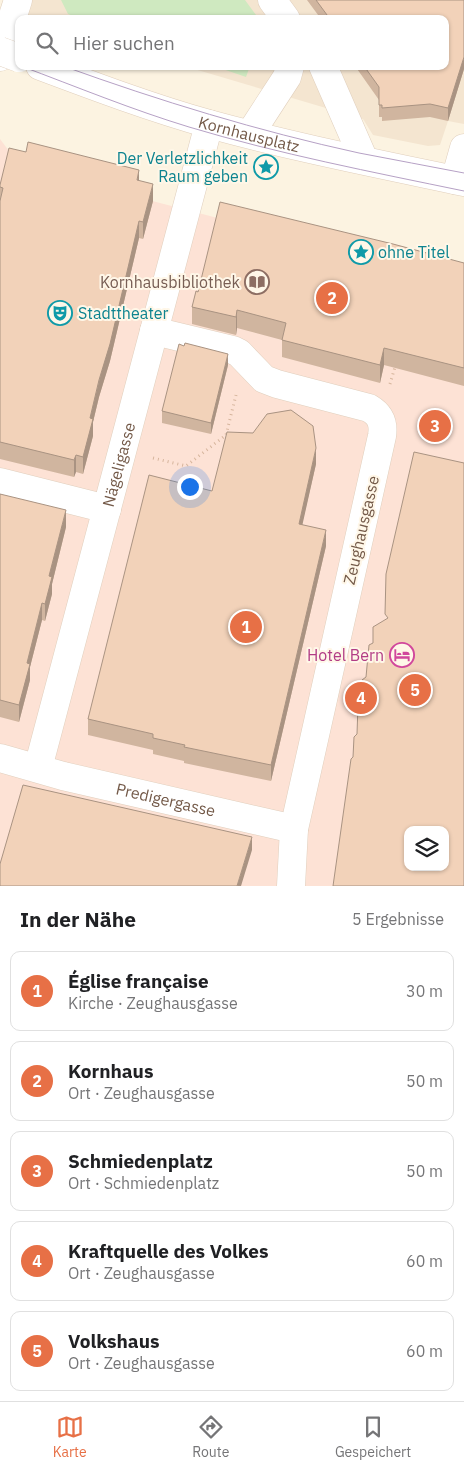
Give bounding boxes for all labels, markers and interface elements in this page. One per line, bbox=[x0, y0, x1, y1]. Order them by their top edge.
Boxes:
search box bbox=[15, 15, 449, 70]
icon: search bbox=[33, 29, 61, 57]
text: Hier suchen bbox=[73, 31, 175, 55]
street label: Kornhausplatz bbox=[196, 112, 301, 156]
place label: Der Verletzlichkeit Raum geben bbox=[117, 148, 248, 186]
place icon: Der Verletzlichkeit Raum geben bbox=[253, 154, 279, 180]
place icon: ohne Titel bbox=[348, 239, 374, 265]
place label: ohne Titel bbox=[378, 242, 450, 262]
library icon: Kornhausbibliothek bbox=[244, 269, 270, 295]
place label: Kornhausbibliothek bbox=[100, 272, 241, 292]
pin: 2 bbox=[316, 279, 348, 317]
theatre icon: Stadttheater bbox=[47, 300, 73, 326]
place label: Stadttheater bbox=[78, 303, 169, 323]
pin: 3 bbox=[419, 407, 451, 445]
street label: Nägeligasse bbox=[98, 420, 139, 509]
street label: Zeughausgasse bbox=[339, 473, 383, 586]
your location bbox=[177, 474, 203, 500]
pin: 1 bbox=[230, 608, 262, 646]
hotel icon: Hotel Bern bbox=[389, 642, 415, 668]
place label: Hotel Bern bbox=[307, 645, 384, 665]
pin: 5 bbox=[399, 671, 431, 709]
pin: 4 bbox=[345, 679, 377, 717]
street label: Predigergasse bbox=[114, 779, 218, 821]
map controls bbox=[404, 826, 449, 871]
button: layers bbox=[404, 826, 449, 871]
text: In der Nähe bbox=[20, 905, 136, 933]
text: 5 Ergebnisse bbox=[352, 909, 444, 929]
text: Église française bbox=[68, 969, 209, 993]
text: 1 bbox=[32, 981, 42, 1001]
text: 30 m bbox=[406, 981, 443, 1001]
text: Kirche · Zeughausgasse bbox=[68, 993, 238, 1013]
text: Kornhaus bbox=[68, 1059, 154, 1083]
text: 2 bbox=[32, 1071, 42, 1091]
text: 50 m bbox=[406, 1071, 443, 1091]
text: Ort · Zeughausgasse bbox=[68, 1083, 215, 1103]
text: Schmiedenplatz bbox=[68, 1149, 213, 1173]
text: 3 bbox=[32, 1161, 42, 1181]
text: 50 m bbox=[406, 1161, 443, 1181]
text: Ort · Schmiedenplatz bbox=[68, 1173, 219, 1193]
text: Kraftquelle des Volkes bbox=[68, 1239, 269, 1263]
text: 4 bbox=[32, 1251, 42, 1271]
text: 60 m bbox=[406, 1251, 443, 1271]
text: Ort · Zeughausgasse bbox=[68, 1263, 215, 1283]
text: Volkshaus bbox=[68, 1329, 160, 1353]
text: 5 bbox=[32, 1341, 42, 1361]
text: 60 m bbox=[406, 1341, 443, 1361]
text: Ort · Zeughausgasse bbox=[68, 1353, 215, 1373]
tab: Karte bbox=[53, 1413, 87, 1461]
tab: Route bbox=[192, 1413, 229, 1461]
tab: Gespeichert bbox=[335, 1413, 411, 1461]

